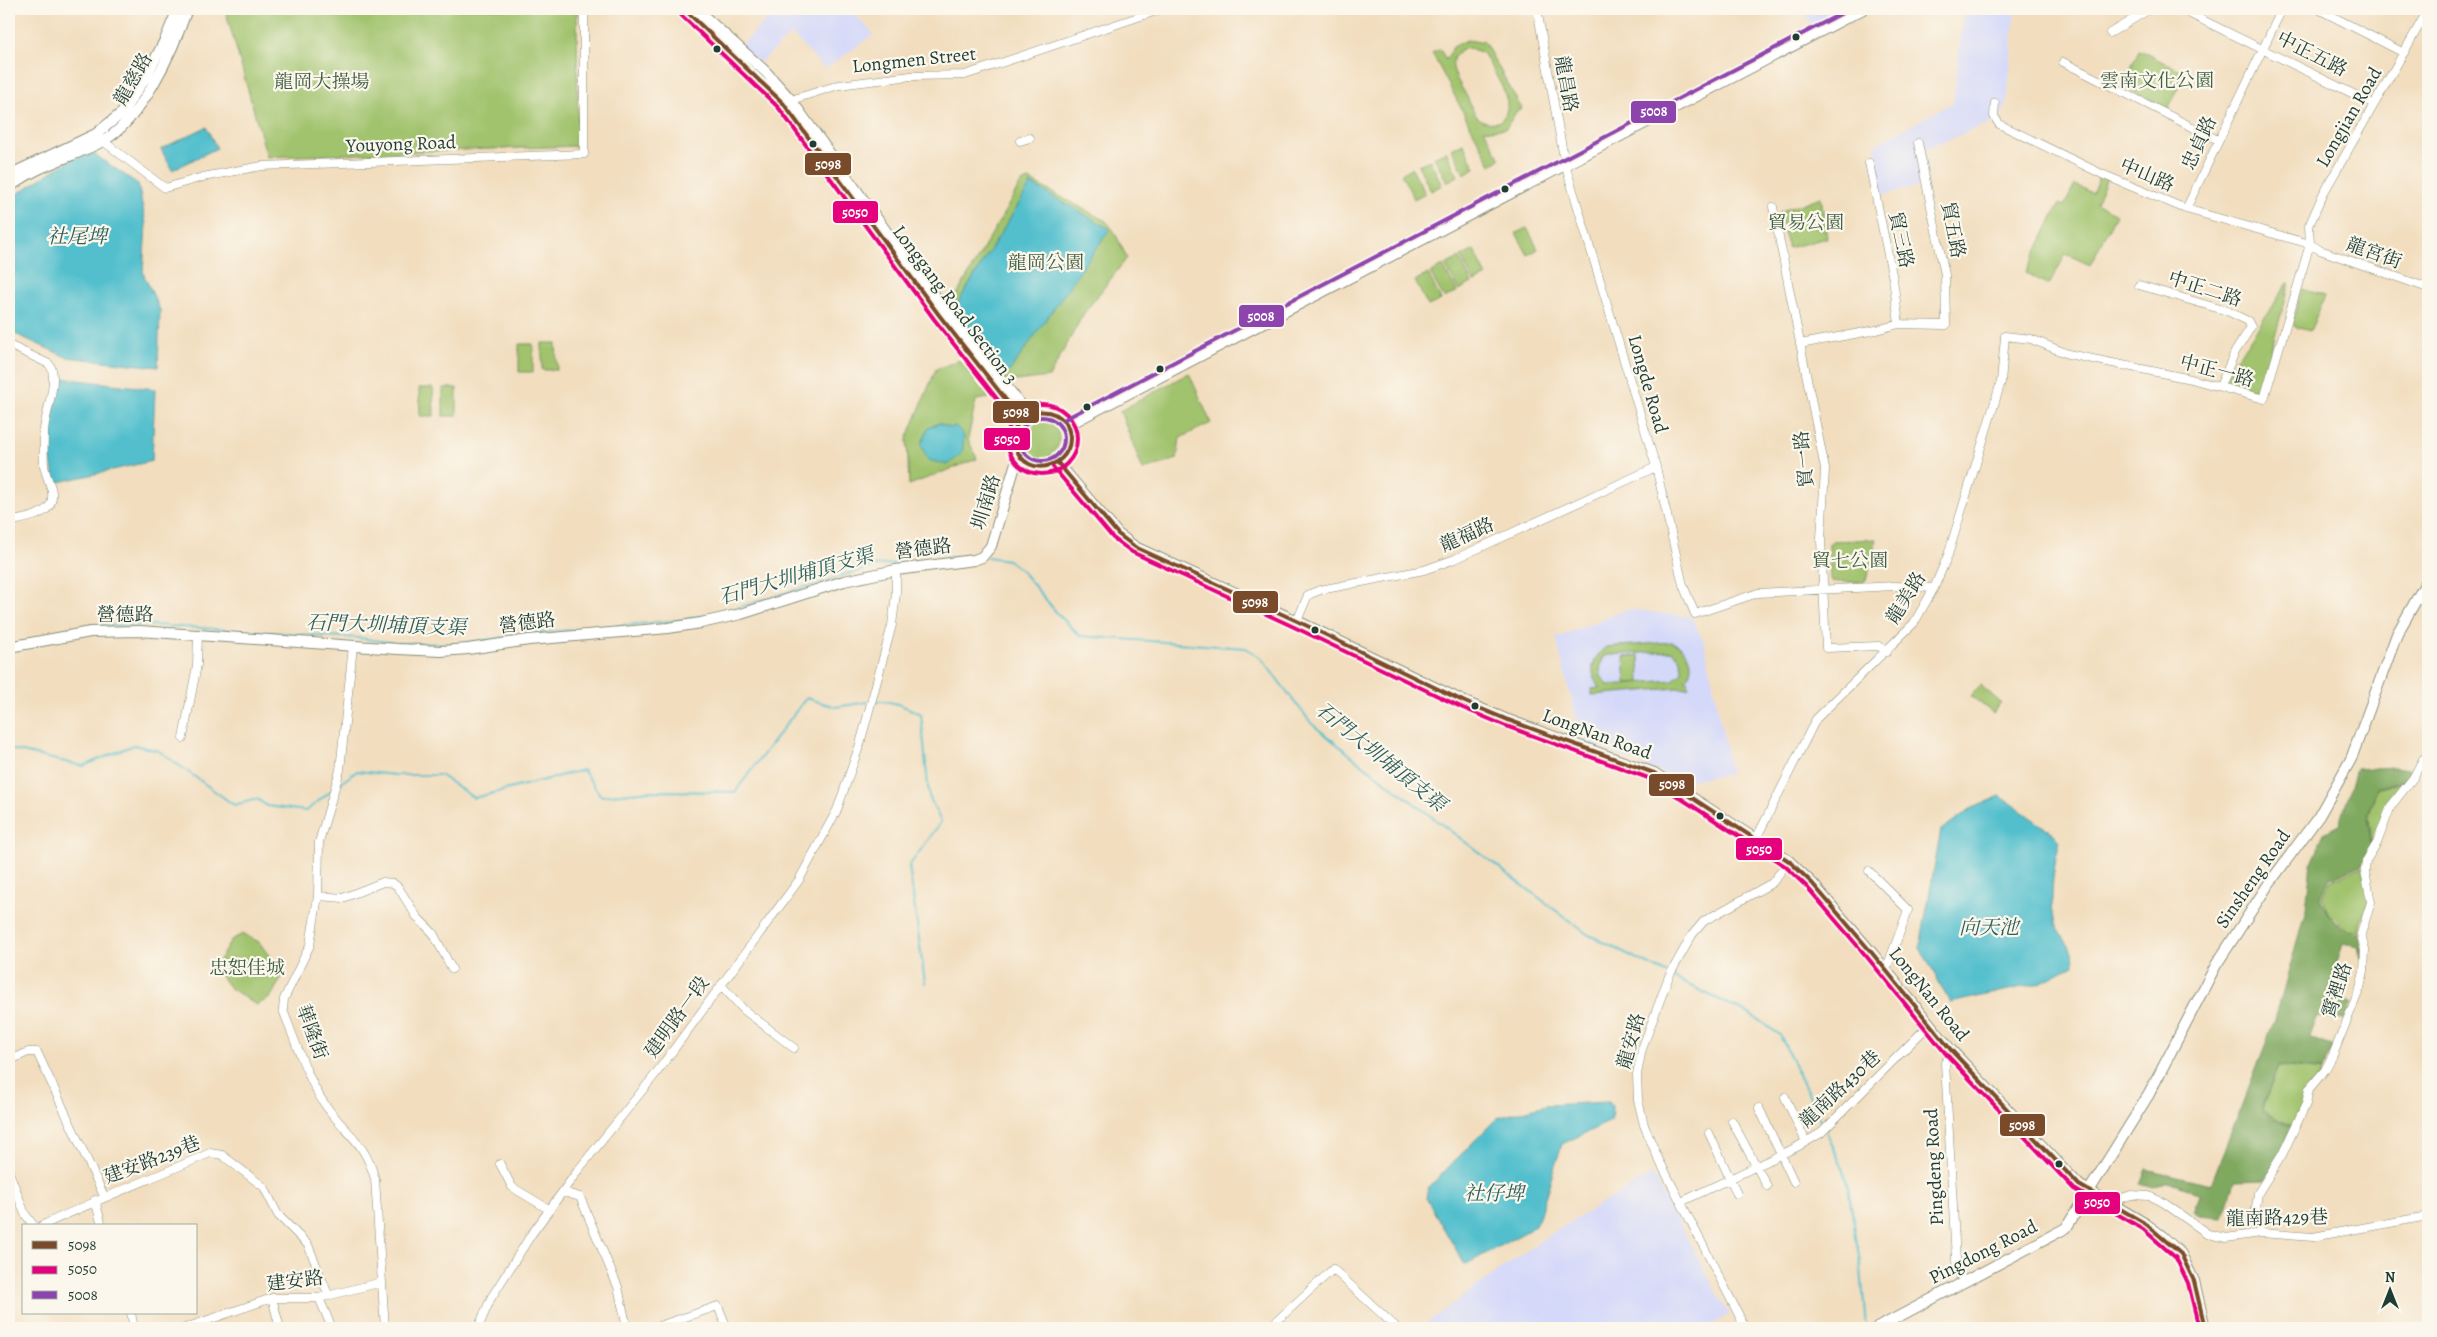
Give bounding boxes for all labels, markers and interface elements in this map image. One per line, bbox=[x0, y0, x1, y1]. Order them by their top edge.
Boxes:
street label: 中正五路 bbox=[2272, 25, 2352, 83]
unlabelled marker bbox=[1791, 32, 1801, 42]
street label: Longmen Street bbox=[851, 41, 977, 79]
unlabelled marker bbox=[712, 44, 722, 54]
street label: 龍慈路 bbox=[107, 48, 159, 110]
street label: 龍昌路 bbox=[1548, 54, 1584, 114]
street label: Longjian Road bbox=[2310, 61, 2389, 172]
park label: 雲南文化公園 bbox=[2100, 68, 2214, 94]
park label: 龍岡大操場 bbox=[274, 69, 370, 95]
line badge: 5008 bbox=[1630, 100, 1677, 124]
text: 5008 bbox=[1641, 102, 1668, 121]
street label: 忠貞路 bbox=[2175, 112, 2223, 174]
street label: Youyong Road bbox=[345, 129, 457, 159]
unlabelled marker bbox=[808, 139, 818, 149]
line badge: 5098 bbox=[804, 152, 852, 176]
street label: 中山路 bbox=[2116, 152, 2178, 198]
text: 5098 bbox=[815, 155, 841, 174]
unlabelled marker bbox=[1500, 184, 1510, 194]
line badge: 5050 bbox=[832, 200, 879, 224]
street label: 貿五路 bbox=[1935, 200, 1971, 260]
text: 5050 bbox=[842, 203, 868, 222]
street label: 貿三路 bbox=[1882, 209, 1920, 271]
park label: 貿易公園 bbox=[1768, 210, 1844, 236]
street label: Longgang Road Section 3 bbox=[886, 220, 1024, 390]
water label: 社尾埤 bbox=[47, 223, 110, 250]
street label: 龍宮街 bbox=[2343, 231, 2405, 275]
park label: 龍岡公園 bbox=[1008, 250, 1084, 276]
street label: 中正二路 bbox=[2165, 265, 2245, 313]
line badge: 5008 bbox=[1238, 304, 1285, 328]
text: 5008 bbox=[1248, 307, 1275, 326]
street label: Longde Road bbox=[1622, 332, 1675, 437]
street label: 中正一路 bbox=[2177, 349, 2257, 393]
unlabelled marker bbox=[1155, 364, 1165, 374]
line badge: 5098 bbox=[992, 400, 1040, 424]
unlabelled marker bbox=[1082, 402, 1092, 412]
text: 5098 bbox=[1003, 403, 1029, 422]
line badge: 5050 bbox=[983, 427, 1031, 451]
street label: 貿一路 bbox=[1788, 429, 1820, 489]
text: 5050 bbox=[994, 430, 1020, 449]
street label: 圳南路 bbox=[965, 471, 1007, 533]
street label: 龍福路 bbox=[1436, 512, 1498, 558]
street label: 營德路 bbox=[893, 533, 953, 565]
water label: 石門大圳埔頂支渠 bbox=[715, 540, 880, 611]
park label: 貿七公園 bbox=[1812, 548, 1888, 574]
street label: 龍美路 bbox=[1880, 567, 1932, 629]
line badge: 5098 bbox=[1232, 590, 1279, 614]
text: 5098 bbox=[1242, 593, 1268, 612]
street label: 營德路 bbox=[96, 602, 154, 628]
street label: 營德路 bbox=[497, 607, 557, 639]
water label: 石門大圳埔頂支渠 bbox=[306, 609, 469, 641]
unlabelled marker bbox=[1310, 625, 1320, 635]
water label: 石門大圳埔頂支渠 bbox=[1310, 696, 1454, 820]
unlabelled marker bbox=[1470, 701, 1480, 711]
street label: LongNan Road bbox=[1539, 702, 1656, 766]
line badge: 5098 bbox=[1648, 773, 1695, 797]
text: 5098 bbox=[1659, 775, 1685, 794]
unlabelled marker bbox=[1715, 811, 1725, 821]
street label: Sinsheng Road bbox=[2209, 824, 2297, 934]
line badge: 5050 bbox=[1735, 837, 1783, 861]
text: 5050 bbox=[1746, 840, 1772, 859]
water label: 向天池 bbox=[1959, 914, 2021, 941]
street label: LongNan Road bbox=[1883, 941, 1976, 1047]
park label: 忠恕佳城 bbox=[209, 955, 285, 981]
street label: 霄裡路 bbox=[2316, 959, 2358, 1021]
street label: 建明路一段 bbox=[639, 971, 715, 1063]
street label: 華隆街 bbox=[290, 1001, 334, 1063]
street label: 龍安路 bbox=[1611, 1010, 1651, 1072]
street label: 龍南路430巷 bbox=[1794, 1044, 1886, 1134]
street label: Pingdeng Road bbox=[1918, 1107, 1950, 1226]
line badge: 5098 bbox=[1999, 1113, 2046, 1137]
text: 5098 bbox=[2009, 1116, 2035, 1135]
street label: 建安路239巷 bbox=[100, 1130, 204, 1190]
unlabelled marker bbox=[2054, 1159, 2064, 1169]
water label: 社仔埤 bbox=[1464, 1180, 1527, 1207]
line badge: 5050 bbox=[2074, 1191, 2121, 1215]
text: 5050 bbox=[2084, 1193, 2110, 1212]
street label: 龍南路429巷 bbox=[2226, 1204, 2328, 1232]
street label: Pingdong Road bbox=[1924, 1213, 2042, 1290]
legend bbox=[22, 1224, 198, 1314]
text: 5098 bbox=[68, 1235, 97, 1255]
text: 5050 bbox=[68, 1259, 97, 1279]
north arrow bbox=[2364, 1264, 2414, 1314]
street label: 建安路 bbox=[265, 1265, 325, 1297]
text: N bbox=[2385, 1268, 2395, 1287]
text: 5008 bbox=[68, 1285, 98, 1305]

